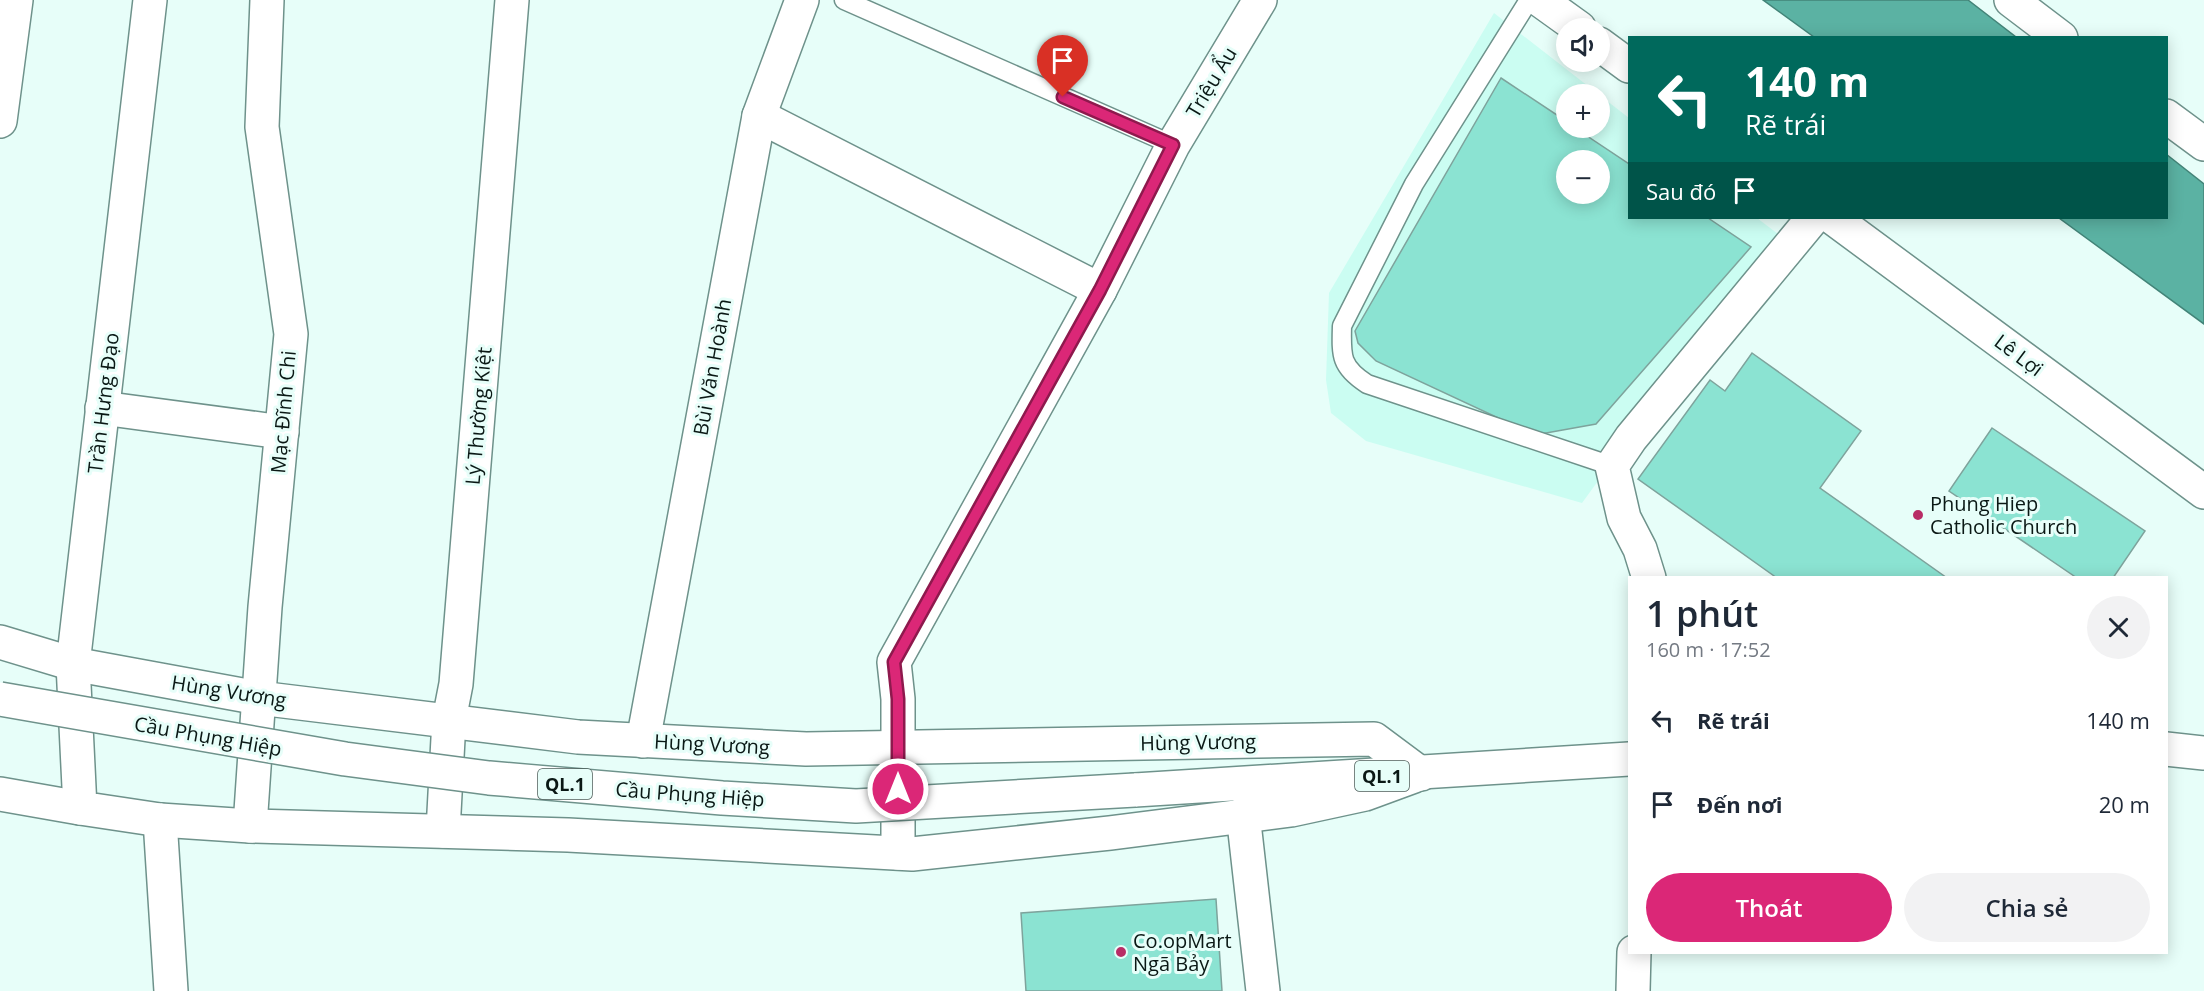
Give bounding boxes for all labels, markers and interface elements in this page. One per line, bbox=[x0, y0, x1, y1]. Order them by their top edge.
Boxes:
map controls bbox=[1556, 18, 1610, 204]
button: sound bbox=[1556, 18, 1610, 72]
pin bbox=[1037, 35, 1088, 97]
street label: Triệu Ẩu bbox=[1179, 42, 1243, 122]
icon: arrive bbox=[1046, 44, 1079, 77]
text: 140 m bbox=[1745, 52, 1869, 109]
icon: left bbox=[1646, 60, 1724, 138]
button: + bbox=[1556, 84, 1610, 138]
text: Rẽ trái bbox=[1745, 106, 1826, 143]
button: − bbox=[1556, 150, 1610, 204]
icon: arrive bbox=[1728, 174, 1761, 207]
text: Sau đó bbox=[1646, 176, 1716, 206]
street label: Bùi Văn Hoành bbox=[687, 297, 737, 437]
street label: Lê Lợi bbox=[1989, 328, 2049, 382]
street label: Trần Hưng Đạo bbox=[81, 331, 125, 475]
street label: Lý Thường Kiệt bbox=[459, 346, 497, 486]
street label: Mạc Đĩnh Chi bbox=[264, 350, 302, 474]
place label: Phung Hiep Catholic Church bbox=[1930, 490, 2077, 540]
marker: Phung Hiep Catholic Church bbox=[1911, 508, 1925, 522]
text: 1 phút bbox=[1646, 589, 1758, 638]
button: close bbox=[2087, 596, 2150, 659]
text: 160 m · 17:52 bbox=[1646, 636, 1771, 663]
street label: Hùng Vương bbox=[170, 669, 288, 713]
icon: left bbox=[1646, 704, 1679, 737]
text: Rẽ trái bbox=[1697, 705, 1770, 735]
text: 140 m bbox=[2086, 705, 2150, 735]
street label: Cầu Phụng Hiệp bbox=[132, 710, 284, 762]
street label: Hùng Vương bbox=[653, 727, 771, 761]
street label: Hùng Vương bbox=[1140, 727, 1256, 757]
position arrow bbox=[866, 757, 930, 821]
road number: QL.1 bbox=[1355, 761, 1409, 791]
road number: QL.1 bbox=[538, 769, 592, 799]
street label: Cầu Phụng Hiệp bbox=[615, 775, 765, 813]
icon: arrive bbox=[1646, 788, 1679, 821]
text: Đến nơi bbox=[1697, 789, 1783, 819]
text: 20 m bbox=[2099, 789, 2150, 819]
button: Thoát bbox=[1646, 873, 1892, 942]
button: Chia sẻ bbox=[1904, 873, 2150, 942]
place label: Co.opMart Ngã Bảy bbox=[1133, 927, 1232, 977]
marker: Co.opMart Ngã Bảy bbox=[1114, 945, 1128, 959]

